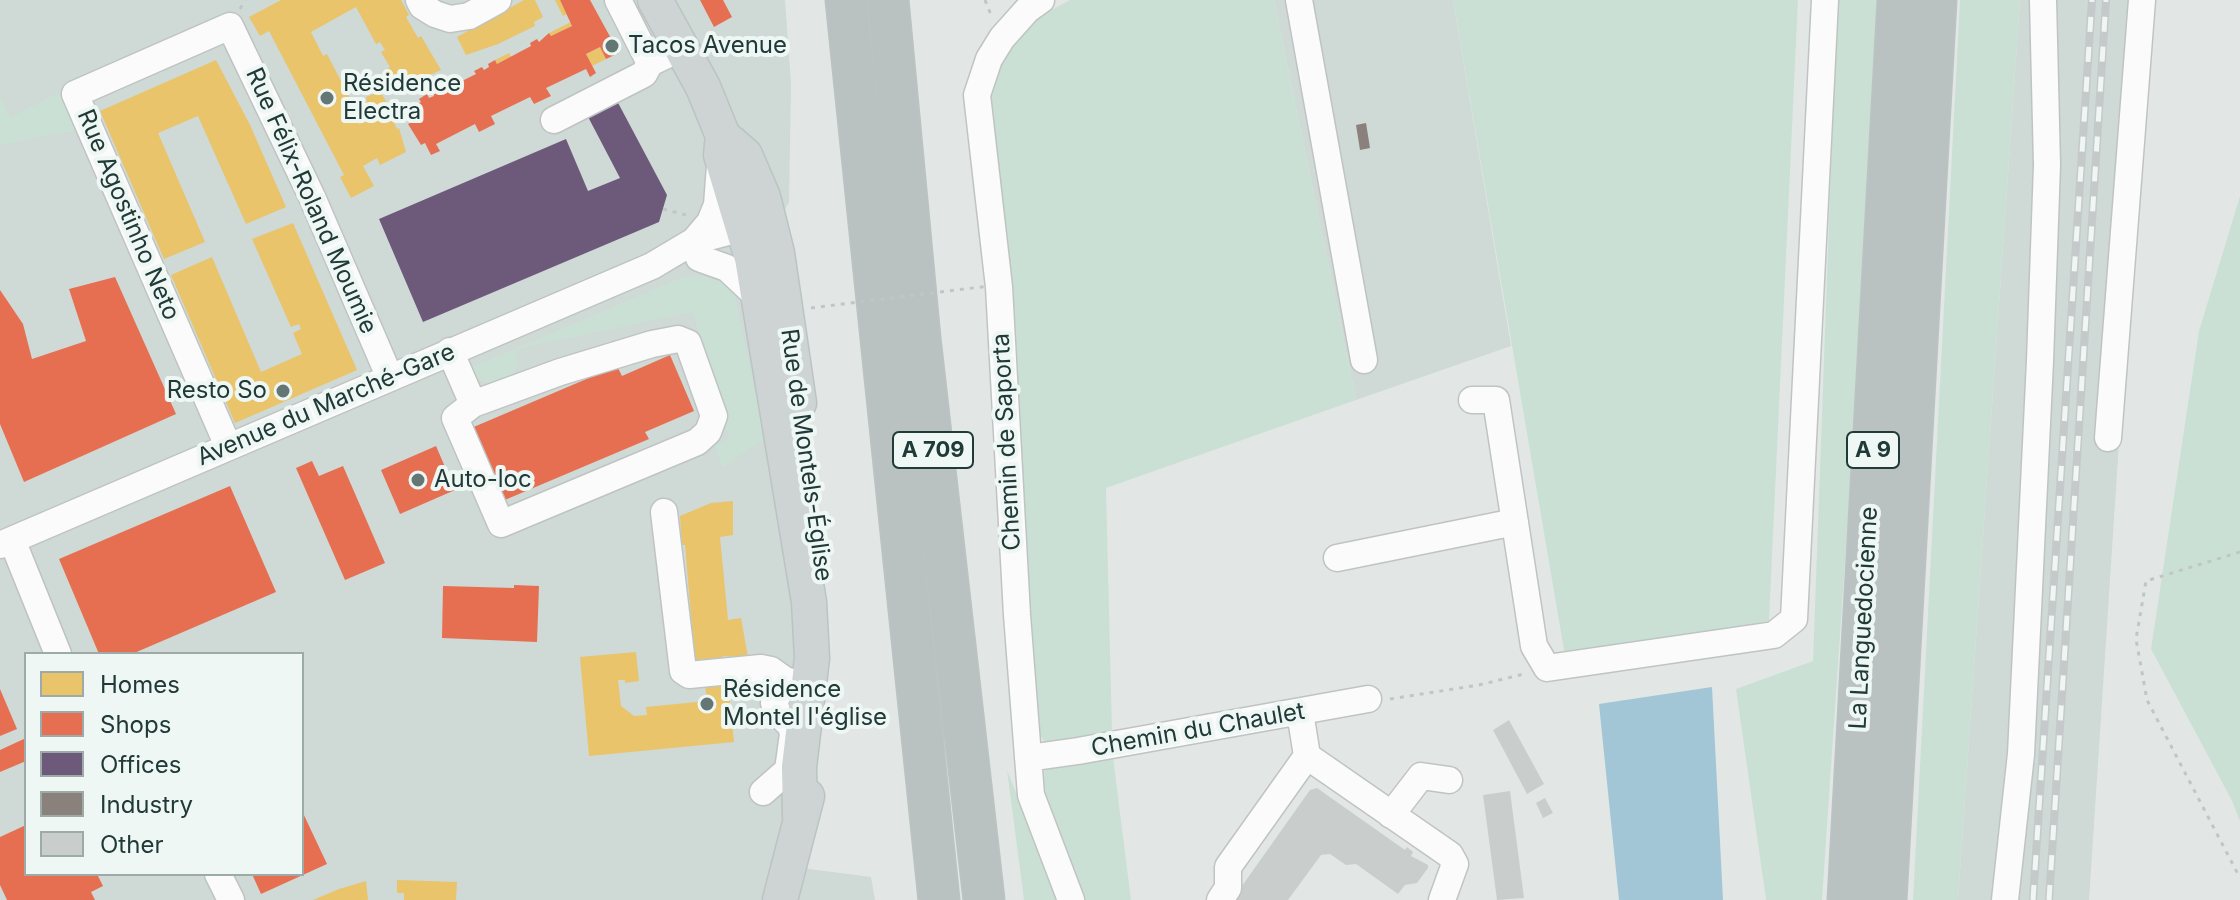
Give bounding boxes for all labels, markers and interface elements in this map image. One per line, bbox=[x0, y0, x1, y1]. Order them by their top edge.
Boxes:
place label: Tacos Avenue bbox=[628, 32, 787, 60]
marker: Tacos Avenue bbox=[603, 37, 621, 55]
street label: Rue Félix-Roland Moumie bbox=[239, 63, 383, 339]
place label: Résidence Electra bbox=[343, 70, 461, 126]
marker: Résidence Electra bbox=[318, 89, 336, 107]
street label: Rue Agostinho Neto bbox=[71, 105, 185, 325]
street label: Rue de Montels-Église bbox=[774, 327, 838, 583]
street label: Chemin de Saporta bbox=[987, 333, 1027, 551]
street label: Avenue du Marché-Gare bbox=[193, 338, 459, 472]
place label: Resto So bbox=[167, 377, 267, 405]
marker: Resto So bbox=[274, 382, 292, 400]
road number: A 709 bbox=[893, 432, 973, 468]
road number: A 9 bbox=[1847, 432, 1899, 468]
place label: Auto-loc bbox=[434, 466, 532, 494]
marker: Auto-loc bbox=[409, 471, 427, 489]
street label: La Languedocienne bbox=[1844, 506, 1884, 730]
legend bbox=[24, 652, 304, 876]
text: Homes bbox=[100, 670, 180, 699]
place label: Résidence Montel l'église bbox=[723, 676, 887, 732]
marker: Résidence Montel l'église bbox=[698, 695, 716, 713]
street label: Chemin du Chaulet bbox=[1089, 697, 1307, 763]
text: Shops bbox=[100, 710, 171, 739]
text: Offices bbox=[100, 750, 181, 779]
text: Industry bbox=[100, 790, 193, 819]
text: Other bbox=[100, 830, 163, 859]

